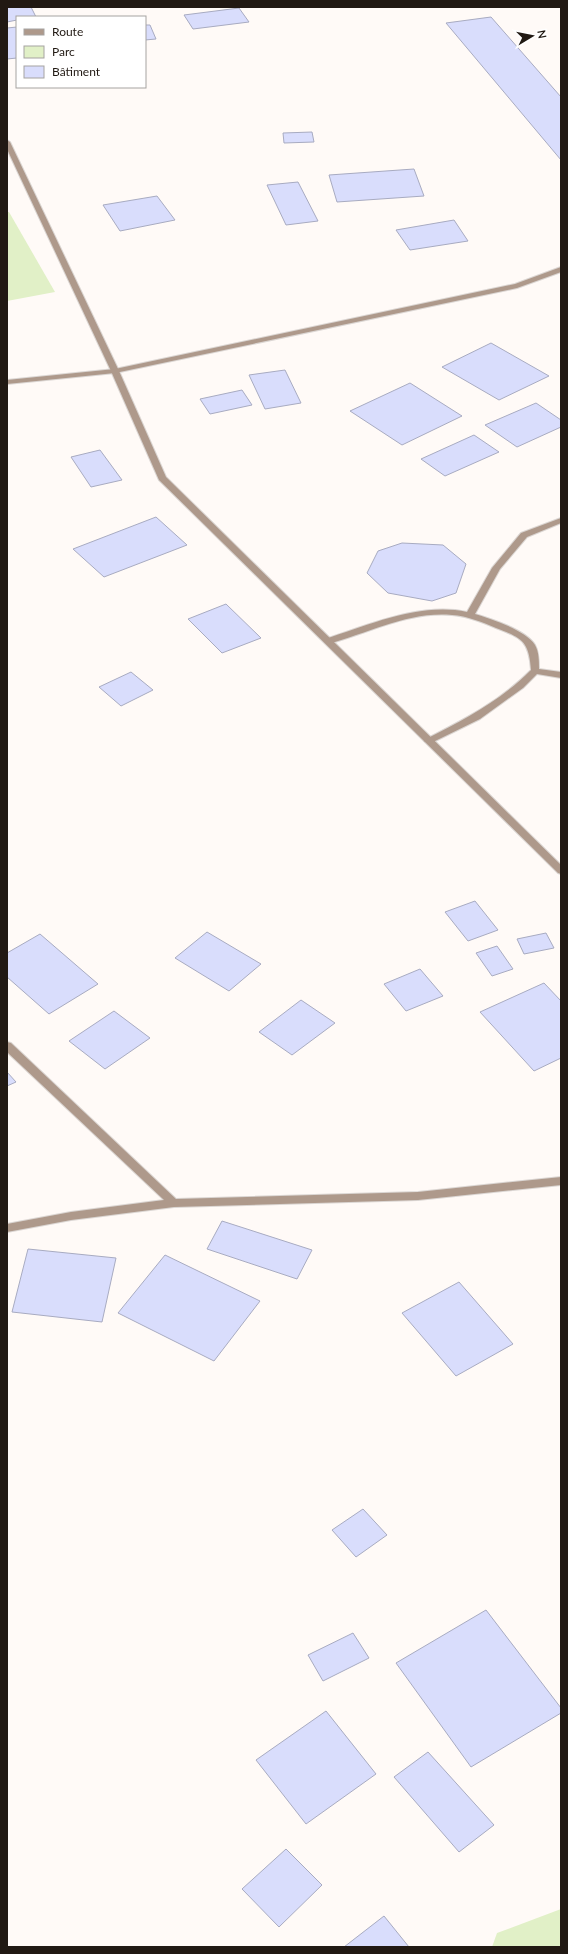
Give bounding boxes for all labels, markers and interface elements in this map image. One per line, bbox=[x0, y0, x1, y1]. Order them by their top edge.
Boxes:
legend bbox=[16, 16, 146, 88]
north arrow bbox=[512, 16, 552, 56]
text: Route bbox=[52, 24, 83, 39]
text: N bbox=[535, 29, 549, 39]
text: Parc bbox=[52, 44, 75, 59]
text: Bâtiment bbox=[52, 64, 101, 79]

